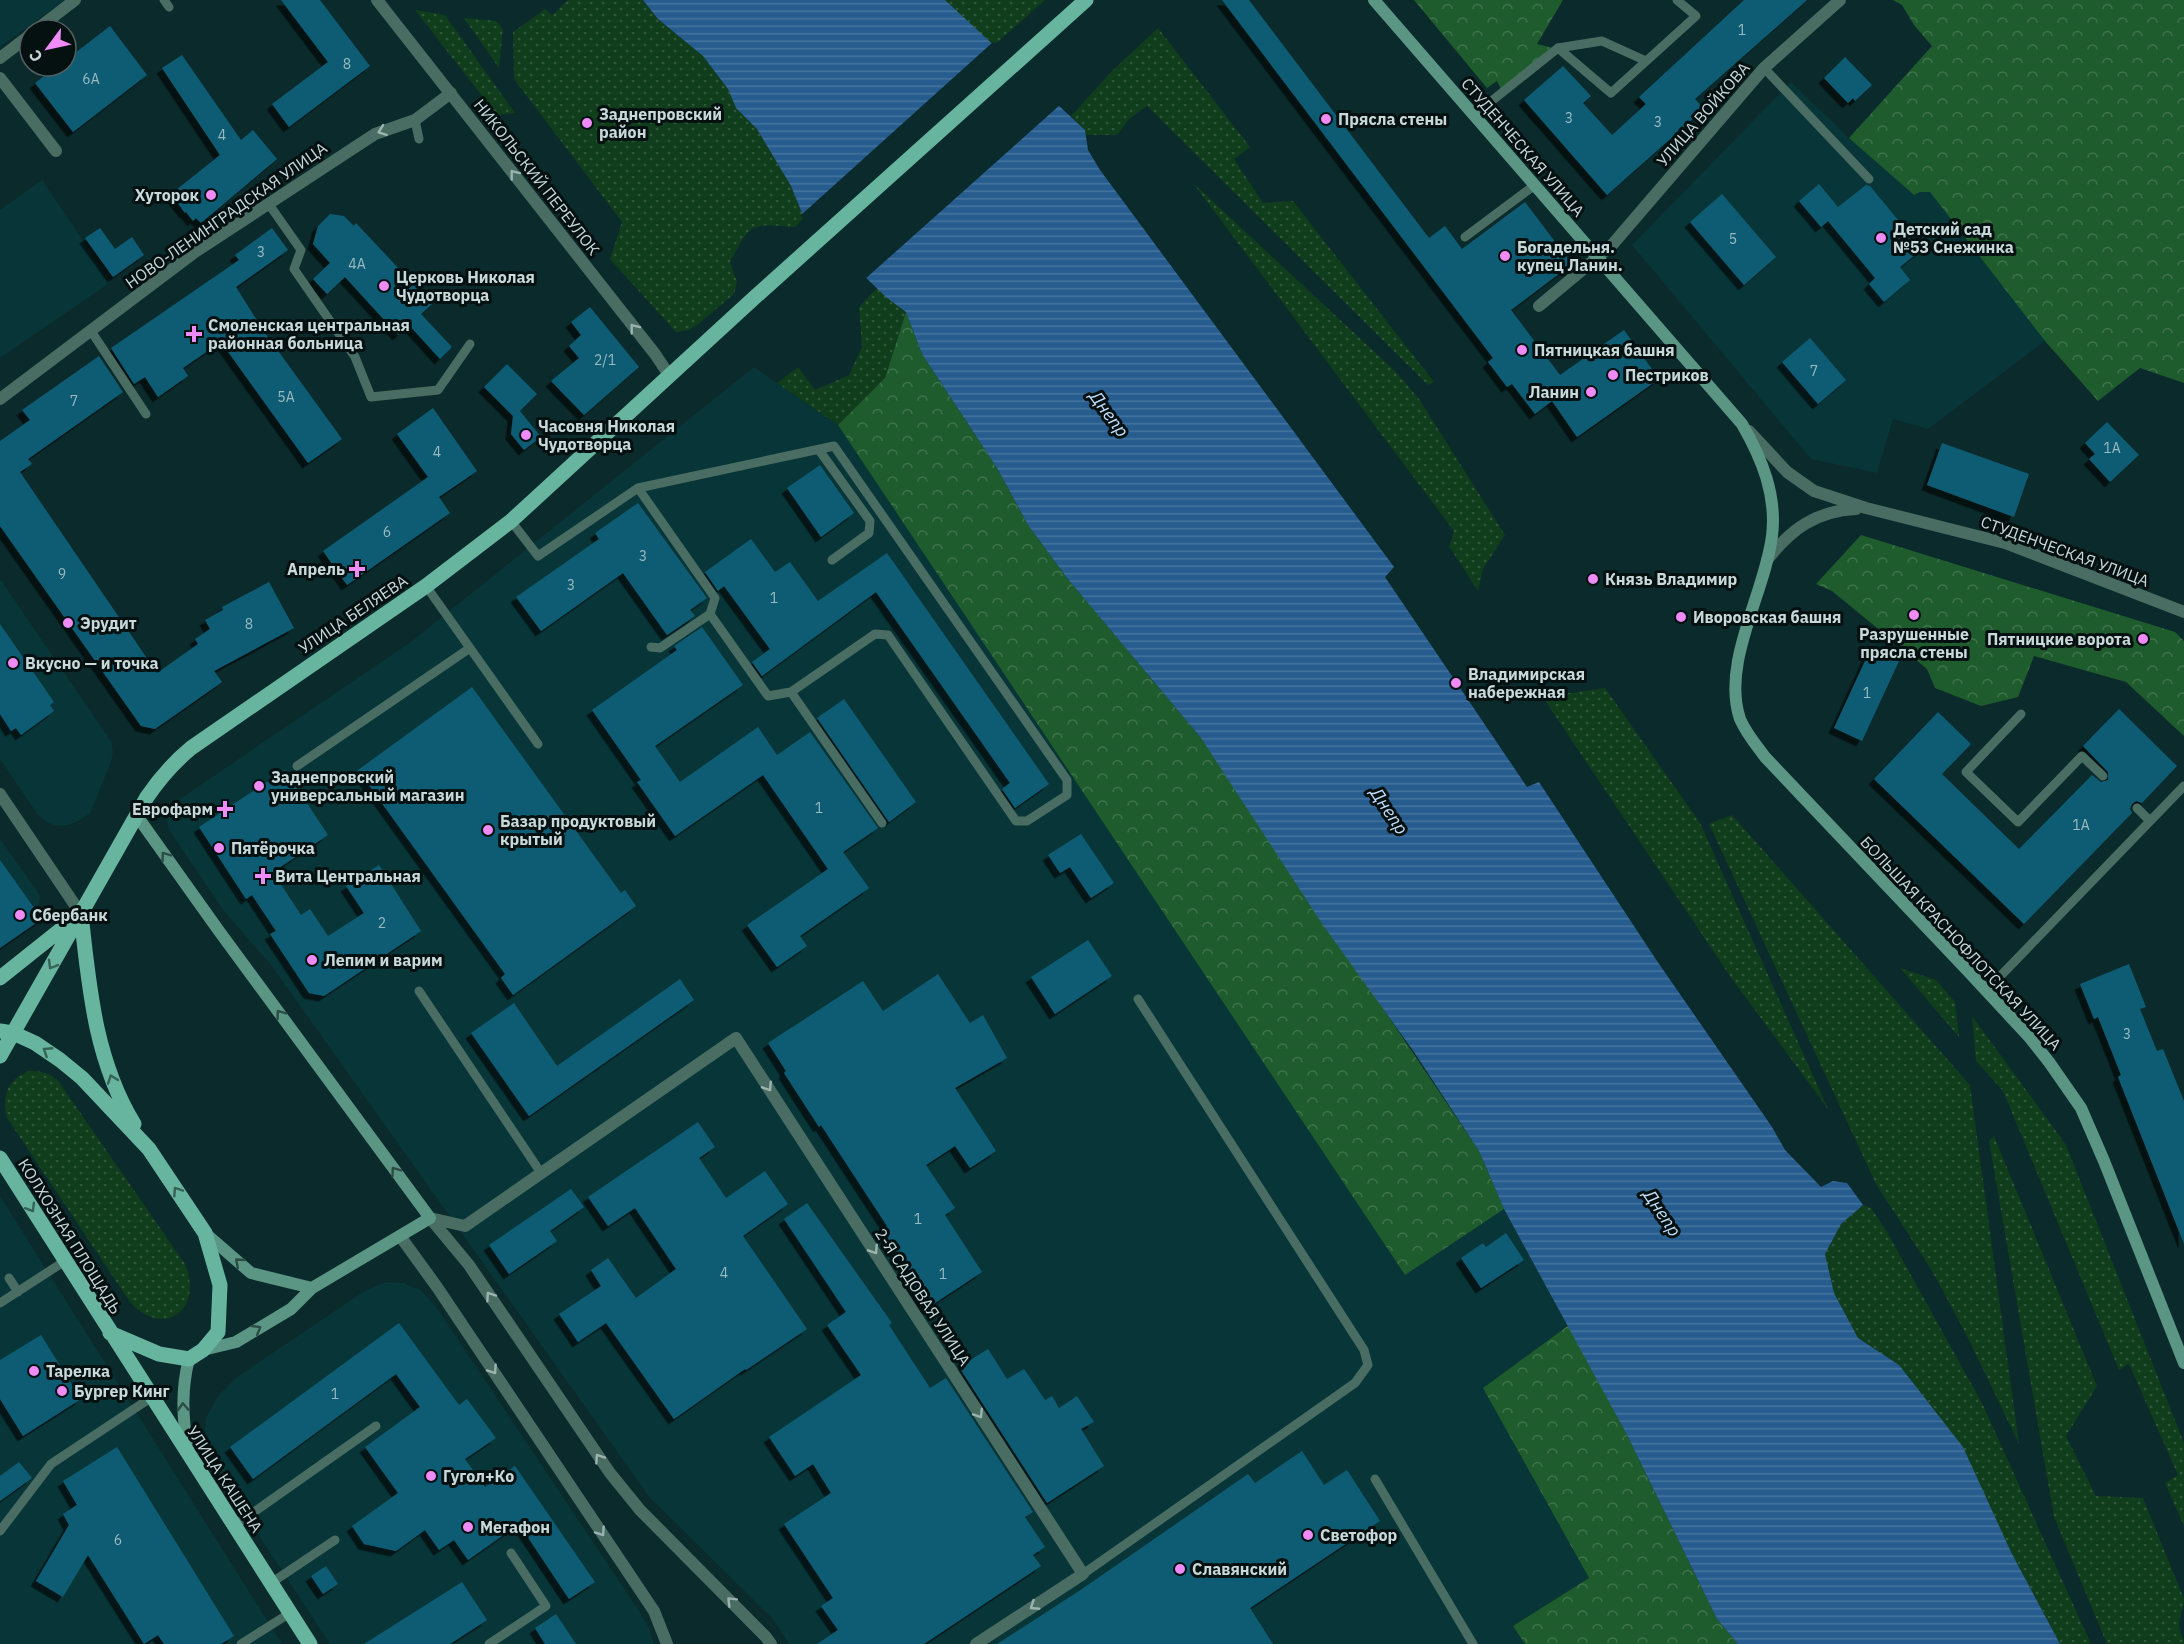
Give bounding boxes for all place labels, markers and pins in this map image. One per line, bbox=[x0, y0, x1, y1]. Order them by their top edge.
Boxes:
place label: Заднепровский район bbox=[599, 104, 722, 142]
place label: Прясла стены bbox=[1338, 109, 1447, 129]
marker: Прясла стены bbox=[1319, 112, 1333, 126]
marker: Заднепровский район bbox=[580, 116, 594, 130]
place label: Хуторок bbox=[135, 185, 199, 205]
marker: Хуторок bbox=[204, 188, 218, 202]
place label: Детский сад №53 Снежинка bbox=[1893, 219, 2014, 257]
marker: Детский сад №53 Снежинка bbox=[1874, 231, 1888, 245]
place label: Богадельня. купец Ланин. bbox=[1517, 237, 1623, 275]
marker: Богадельня. купец Ланин. bbox=[1498, 249, 1512, 263]
place label: Церковь Николая Чудотворца bbox=[396, 267, 535, 305]
marker: Церковь Николая Чудотворца bbox=[377, 279, 391, 293]
place label: Смоленская центральная районная больница bbox=[208, 315, 410, 353]
marker: Смоленская центральная районная больница bbox=[185, 325, 203, 343]
place label: Пятницкая башня bbox=[1534, 340, 1675, 360]
marker: Пятницкая башня bbox=[1515, 343, 1529, 357]
place label: Пестриков bbox=[1625, 365, 1709, 385]
marker: Пестриков bbox=[1606, 368, 1620, 382]
place label: Ланин bbox=[1529, 382, 1579, 402]
marker: Ланин bbox=[1584, 385, 1598, 399]
place label: Часовня Николая Чудотворца bbox=[538, 416, 675, 454]
marker: Часовня Николая Чудотворца bbox=[519, 428, 533, 442]
place label: Апрель bbox=[287, 559, 345, 579]
marker: Апрель bbox=[350, 562, 364, 576]
place label: Князь Владимир bbox=[1605, 569, 1737, 589]
marker: Князь Владимир bbox=[1586, 572, 1600, 586]
place label: Иворовская башня bbox=[1693, 607, 1841, 627]
marker: Разрушенные прясла стены bbox=[1907, 608, 1921, 622]
marker: Иворовская башня bbox=[1674, 610, 1688, 624]
place label: Эрудит bbox=[80, 613, 137, 633]
marker: Эрудит bbox=[61, 616, 75, 630]
place label: Разрушенные прясла стены bbox=[1859, 624, 1969, 662]
place label: Пятницкие ворота bbox=[1987, 629, 2131, 649]
marker: Пятницкие ворота bbox=[2136, 632, 2150, 646]
place label: Вкусно — и точка bbox=[25, 653, 159, 673]
marker: Вкусно — и точка bbox=[6, 656, 20, 670]
place label: Владимирская набережная bbox=[1468, 664, 1585, 702]
marker: Владимирская набережная bbox=[1449, 676, 1463, 690]
place label: Заднепровский универсальный магазин bbox=[271, 767, 464, 805]
marker: Заднепровский универсальный магазин bbox=[252, 779, 266, 793]
place label: Еврофарм bbox=[132, 799, 213, 819]
marker: Еврофарм bbox=[218, 802, 232, 816]
place label: Базар продуктовый крытый bbox=[500, 811, 656, 849]
marker: Базар продуктовый крытый bbox=[481, 823, 495, 837]
place label: Пятёрочка bbox=[231, 838, 315, 858]
marker: Пятёрочка bbox=[212, 841, 226, 855]
place label: Вита Центральная bbox=[275, 866, 421, 886]
marker: Вита Центральная bbox=[256, 869, 270, 883]
place label: Сбербанк bbox=[32, 905, 108, 925]
marker: Сбербанк bbox=[13, 908, 27, 922]
place label: Лепим и варим bbox=[324, 950, 443, 970]
marker: Лепим и варим bbox=[305, 953, 319, 967]
place label: Тарелка bbox=[46, 1361, 110, 1381]
marker: Тарелка bbox=[27, 1364, 41, 1378]
place label: Бургер Кинг bbox=[74, 1381, 170, 1401]
marker: Бургер Кинг bbox=[55, 1384, 69, 1398]
place label: Гугол+Ко bbox=[443, 1466, 514, 1486]
marker: Гугол+Ко bbox=[424, 1469, 438, 1483]
place label: Мегафон bbox=[480, 1517, 550, 1537]
marker: Мегафон bbox=[461, 1520, 475, 1534]
place label: Светофор bbox=[1320, 1525, 1397, 1545]
marker: Светофор bbox=[1301, 1528, 1315, 1542]
place label: Славянский bbox=[1192, 1559, 1287, 1579]
marker: Славянский bbox=[1173, 1562, 1187, 1576]

